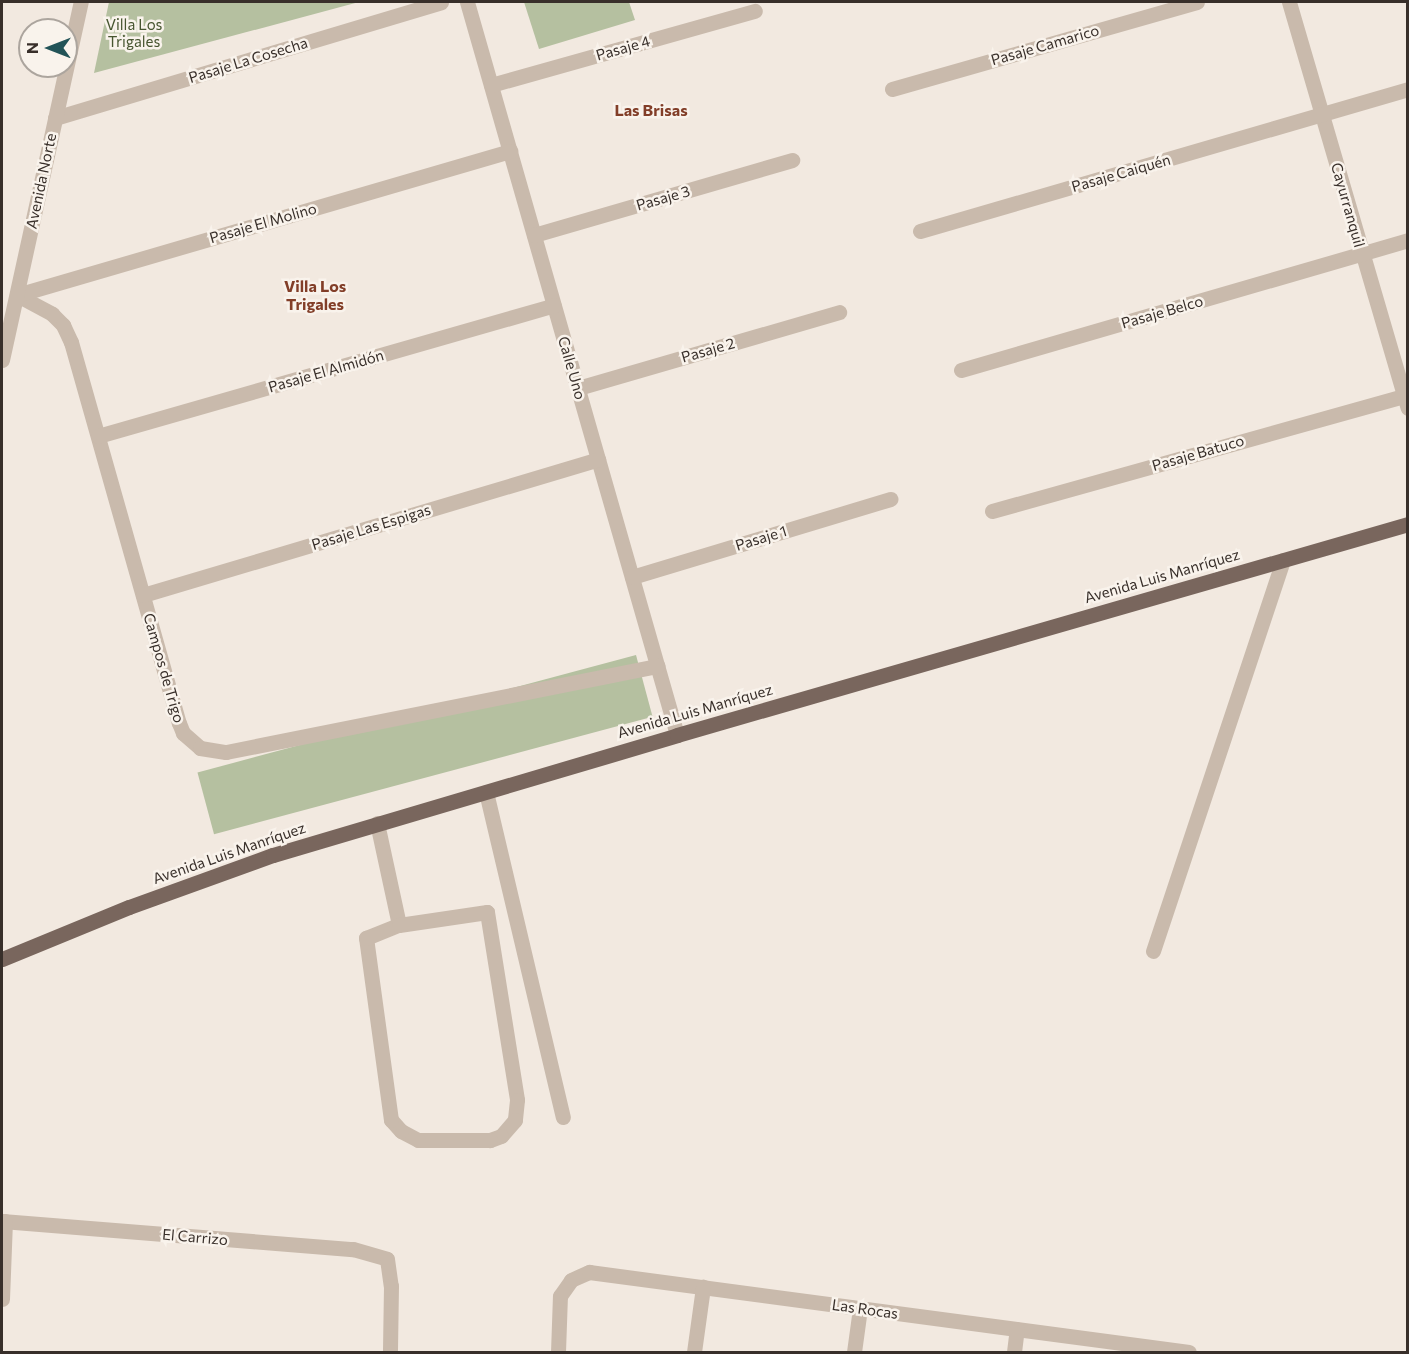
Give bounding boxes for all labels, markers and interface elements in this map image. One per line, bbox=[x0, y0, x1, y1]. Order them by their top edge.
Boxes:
park label: Villa Los Trigales bbox=[106, 15, 162, 50]
north arrow bbox=[18, 18, 78, 78]
street label: Pasaje Camarico bbox=[989, 21, 1101, 69]
street label: Pasaje 4 bbox=[594, 32, 652, 64]
street label: Pasaje La Cosecha bbox=[186, 33, 310, 87]
text: N bbox=[22, 42, 41, 54]
district label: Las Brisas bbox=[614, 100, 688, 120]
street label: Avenida Norte bbox=[22, 132, 60, 230]
street label: Pasaje Caiquén bbox=[1069, 150, 1173, 196]
street label: Cayurranquil bbox=[1327, 161, 1369, 249]
street label: Pasaje 3 bbox=[634, 182, 692, 214]
street label: Pasaje El Molino bbox=[207, 199, 319, 247]
district label: Villa Los Trigales bbox=[284, 276, 346, 314]
street label: Pasaje Belco bbox=[1119, 292, 1205, 332]
street label: Calle Uno bbox=[554, 334, 590, 402]
street label: Pasaje 2 bbox=[679, 334, 737, 366]
street label: Pasaje El Almidón bbox=[266, 346, 386, 396]
street label: Pasaje Batuco bbox=[1150, 431, 1246, 475]
street label: Pasaje Las Espigas bbox=[309, 500, 433, 554]
street label: Pasaje 1 bbox=[733, 522, 789, 554]
street label: Avenida Luis Manríquez bbox=[1082, 545, 1242, 607]
street label: Campos de Trigo bbox=[140, 611, 188, 725]
street label: Avenida Luis Manríquez bbox=[615, 680, 775, 742]
street label: Avenida Luis Manríquez bbox=[150, 818, 308, 888]
street label: El Carrizo bbox=[161, 1225, 229, 1249]
street label: Las Rocas bbox=[831, 1295, 899, 1323]

